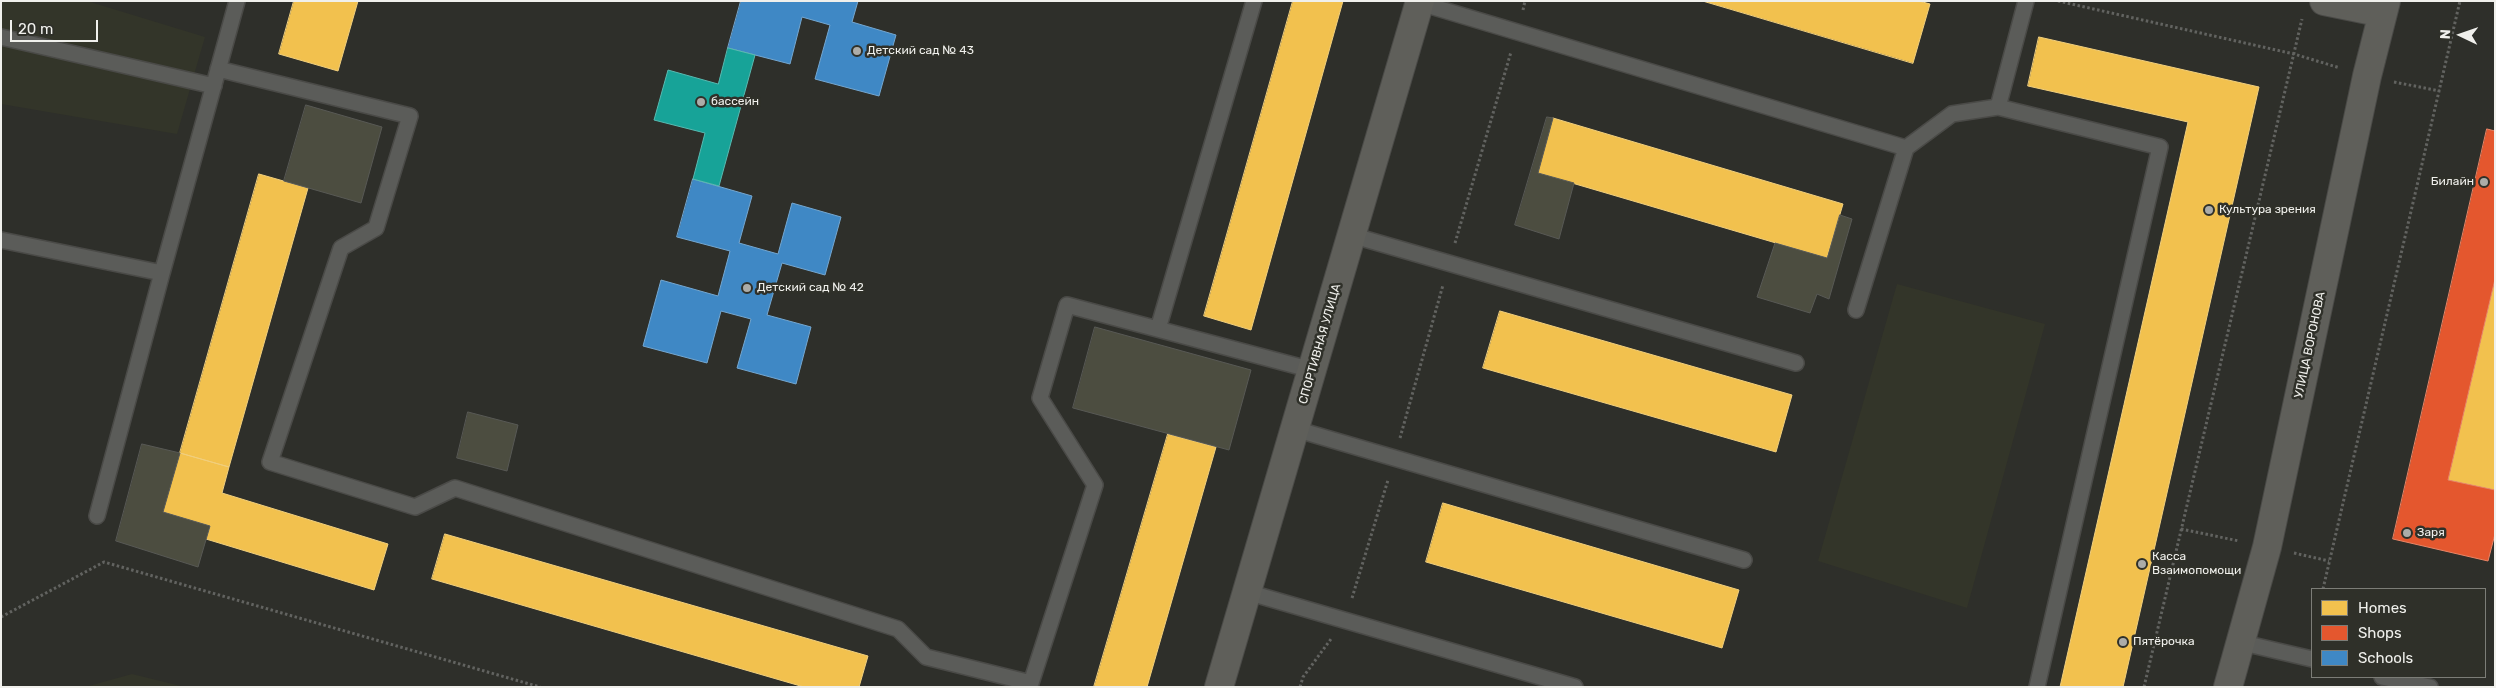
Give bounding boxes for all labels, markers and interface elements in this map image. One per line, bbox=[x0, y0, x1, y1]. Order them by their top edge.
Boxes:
scale bar bbox=[12, 10, 100, 42]
north arrow bbox=[2436, 10, 2486, 60]
text: 20 m bbox=[18, 20, 53, 38]
text: N bbox=[2437, 29, 2454, 40]
place label: Детский сад № 43 bbox=[867, 44, 974, 58]
marker: Детский сад № 43 bbox=[851, 45, 863, 57]
place label: бассейн bbox=[711, 95, 759, 109]
marker: бассейн bbox=[695, 96, 707, 108]
place label: Билайн bbox=[2431, 175, 2474, 189]
marker: Билайн bbox=[2478, 176, 2490, 188]
place label: Культура зрения bbox=[2219, 203, 2316, 217]
marker: Культура зрения bbox=[2203, 204, 2215, 216]
place label: Детский сад № 42 bbox=[757, 281, 864, 295]
marker: Детский сад № 42 bbox=[741, 282, 753, 294]
street label: СПОРТИВНАЯ УЛИЦА bbox=[1296, 282, 1344, 406]
street label: УЛИЦА ВОРОНОВА bbox=[2292, 290, 2328, 400]
place label: Заря bbox=[2417, 526, 2445, 540]
marker: Заря bbox=[2401, 527, 2413, 539]
place label: Касса Взаимопомощи bbox=[2152, 550, 2241, 578]
marker: Касса Взаимопомощи bbox=[2136, 558, 2148, 570]
legend bbox=[2311, 588, 2486, 678]
text: Homes bbox=[2358, 599, 2407, 617]
text: Shops bbox=[2358, 624, 2402, 642]
place label: Пятёрочка bbox=[2133, 635, 2195, 649]
marker: Пятёрочка bbox=[2117, 636, 2129, 648]
text: Schools bbox=[2358, 649, 2413, 667]

